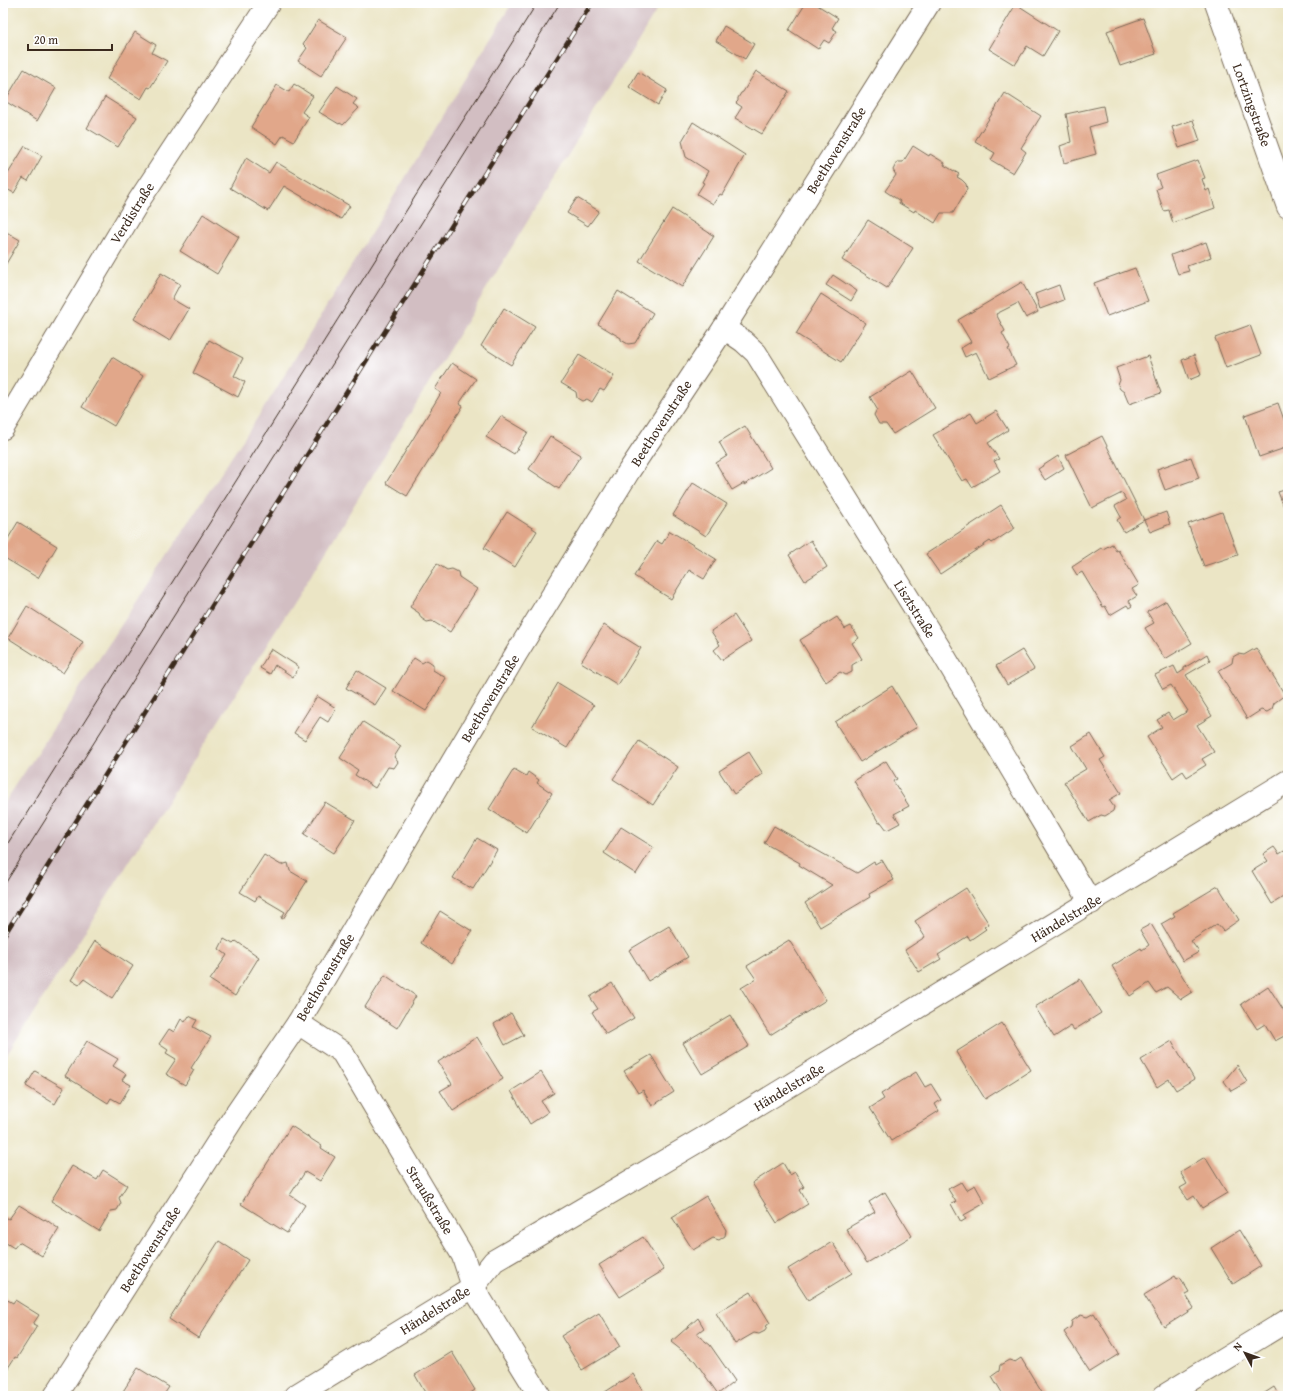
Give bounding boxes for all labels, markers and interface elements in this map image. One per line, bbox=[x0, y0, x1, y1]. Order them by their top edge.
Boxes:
scale bar bbox=[28, 26, 112, 52]
text: 20 m bbox=[34, 31, 58, 48]
street label: Lortzingstraße bbox=[1228, 61, 1276, 150]
street label: Beethovenstraße bbox=[801, 102, 871, 197]
street label: Verdistraße bbox=[105, 178, 159, 248]
street label: Beethovenstraße bbox=[626, 376, 697, 470]
street label: Lisztstraße bbox=[889, 576, 941, 642]
street label: Beethovenstraße bbox=[456, 650, 524, 746]
street label: Händelstraße bbox=[1027, 889, 1105, 947]
street label: Beethovenstraße bbox=[291, 929, 359, 1025]
street label: Händelstraße bbox=[750, 1058, 828, 1116]
street label: Straußstraße bbox=[402, 1162, 459, 1239]
street label: Beethovenstraße bbox=[115, 1202, 186, 1296]
street label: Händelstraße bbox=[396, 1280, 474, 1339]
north arrow bbox=[1225, 1333, 1265, 1373]
text: N bbox=[1229, 1338, 1246, 1354]

